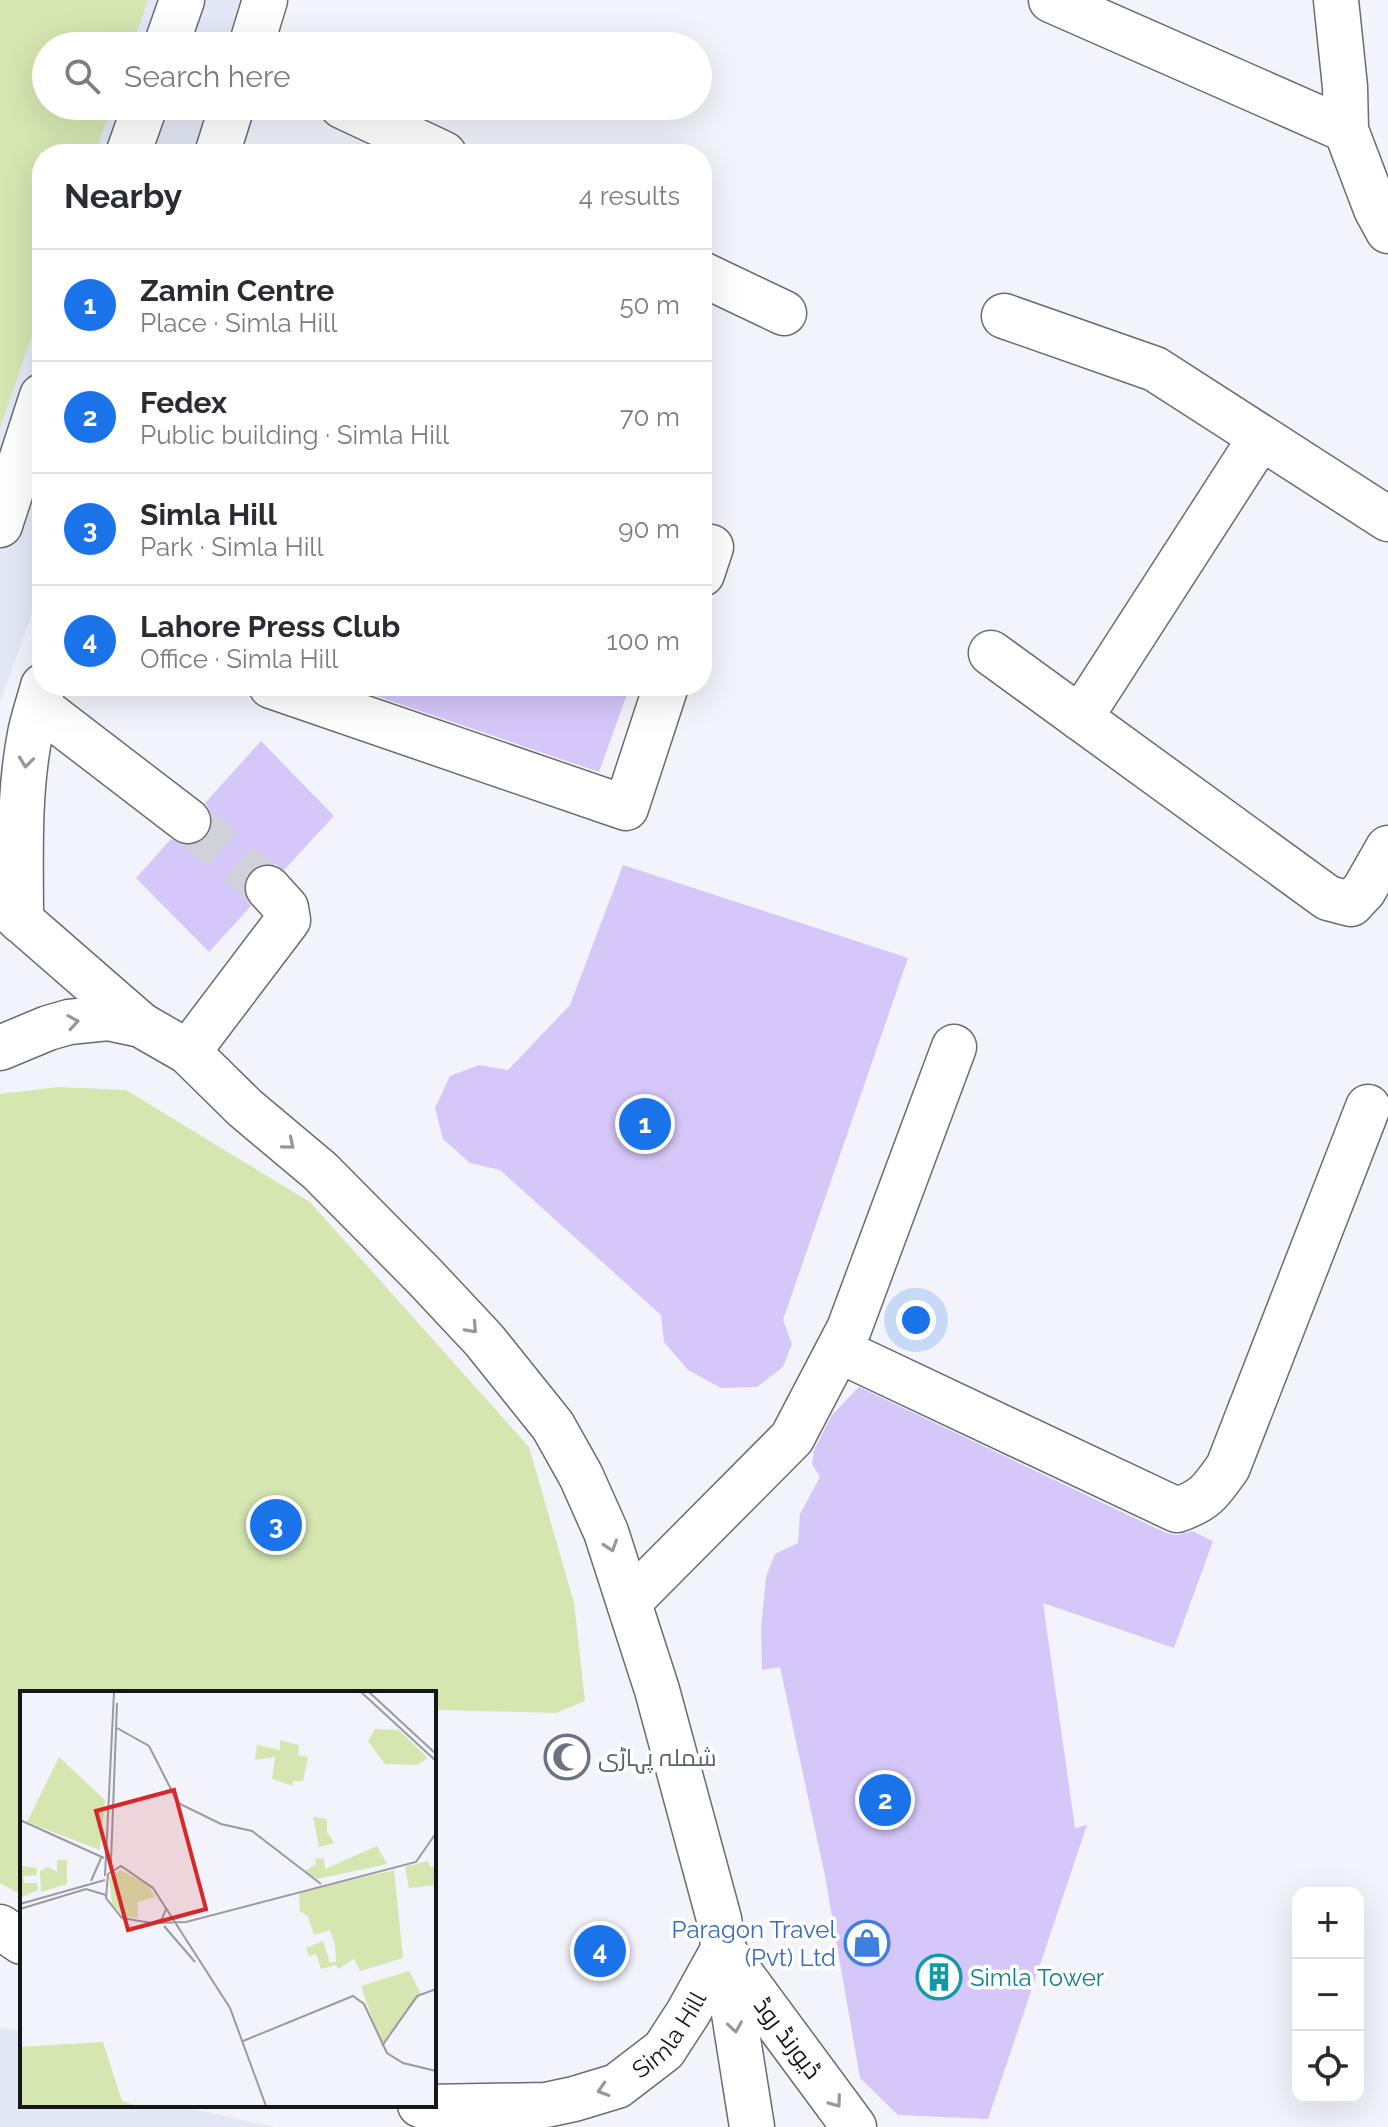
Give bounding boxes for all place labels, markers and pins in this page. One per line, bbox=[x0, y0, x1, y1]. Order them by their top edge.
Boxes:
pin: 1 bbox=[619, 1094, 671, 1154]
pin: 3 bbox=[250, 1495, 302, 1555]
mosque icon: شملہ پہاڑی bbox=[543, 1733, 591, 1781]
place label: شملہ پہاڑی bbox=[598, 1743, 717, 1774]
pin: 2 bbox=[859, 1770, 911, 1830]
place label: Paragon Travel (Pvt) Ltd bbox=[672, 1915, 836, 1972]
shop icon: Paragon Travel (Pvt) Ltd bbox=[843, 1919, 891, 1967]
pin: 4 bbox=[574, 1921, 626, 1981]
building icon: Simla Tower bbox=[915, 1953, 963, 2001]
place label: Simla Tower bbox=[970, 1963, 1105, 1992]

